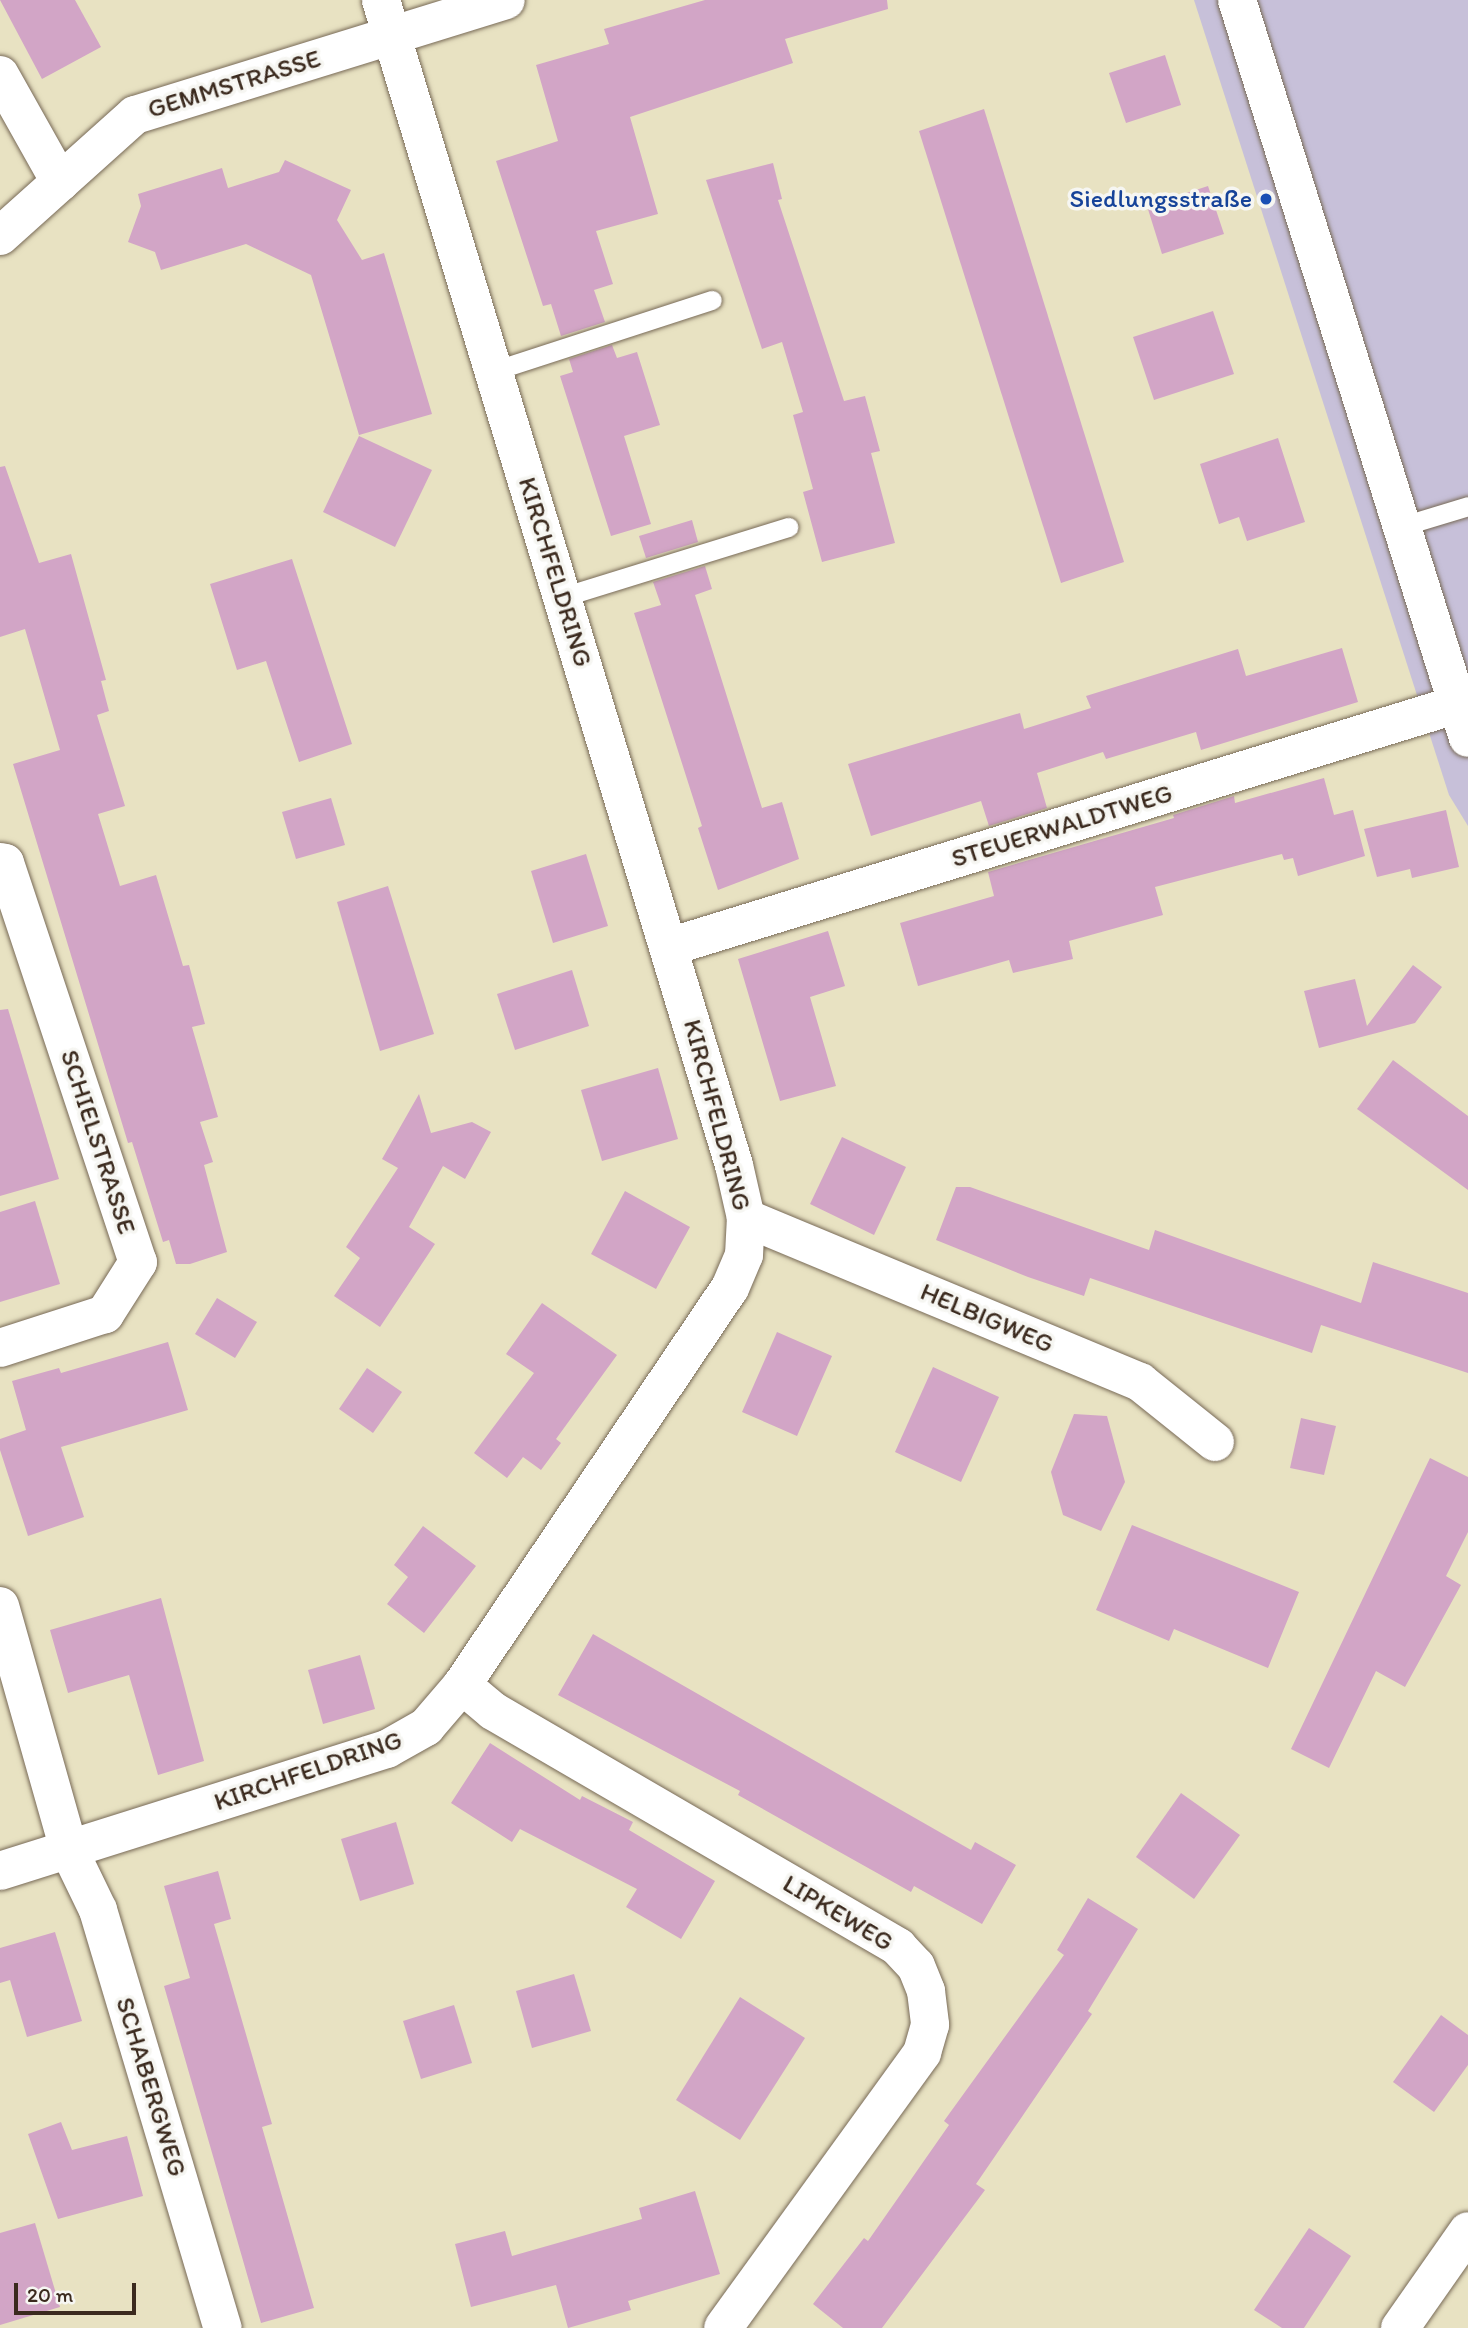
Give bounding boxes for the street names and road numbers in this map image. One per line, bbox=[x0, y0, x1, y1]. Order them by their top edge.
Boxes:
street label: GEMMSTRASSE bbox=[144, 43, 324, 125]
street label: KIRCHFELDRING bbox=[511, 473, 599, 671]
street label: STEUERWALDTWEG bbox=[948, 778, 1176, 874]
street label: KIRCHFELDRING bbox=[676, 1016, 758, 1214]
street label: SCHIELSTRASSE bbox=[54, 1046, 142, 1238]
street label: HELBIGWEG bbox=[916, 1276, 1058, 1360]
street label: KIRCHFELDRING bbox=[210, 1724, 406, 1818]
street label: LIPKEWEG bbox=[777, 1868, 899, 1958]
street label: SCHABERGWEG bbox=[109, 1994, 193, 2180]

